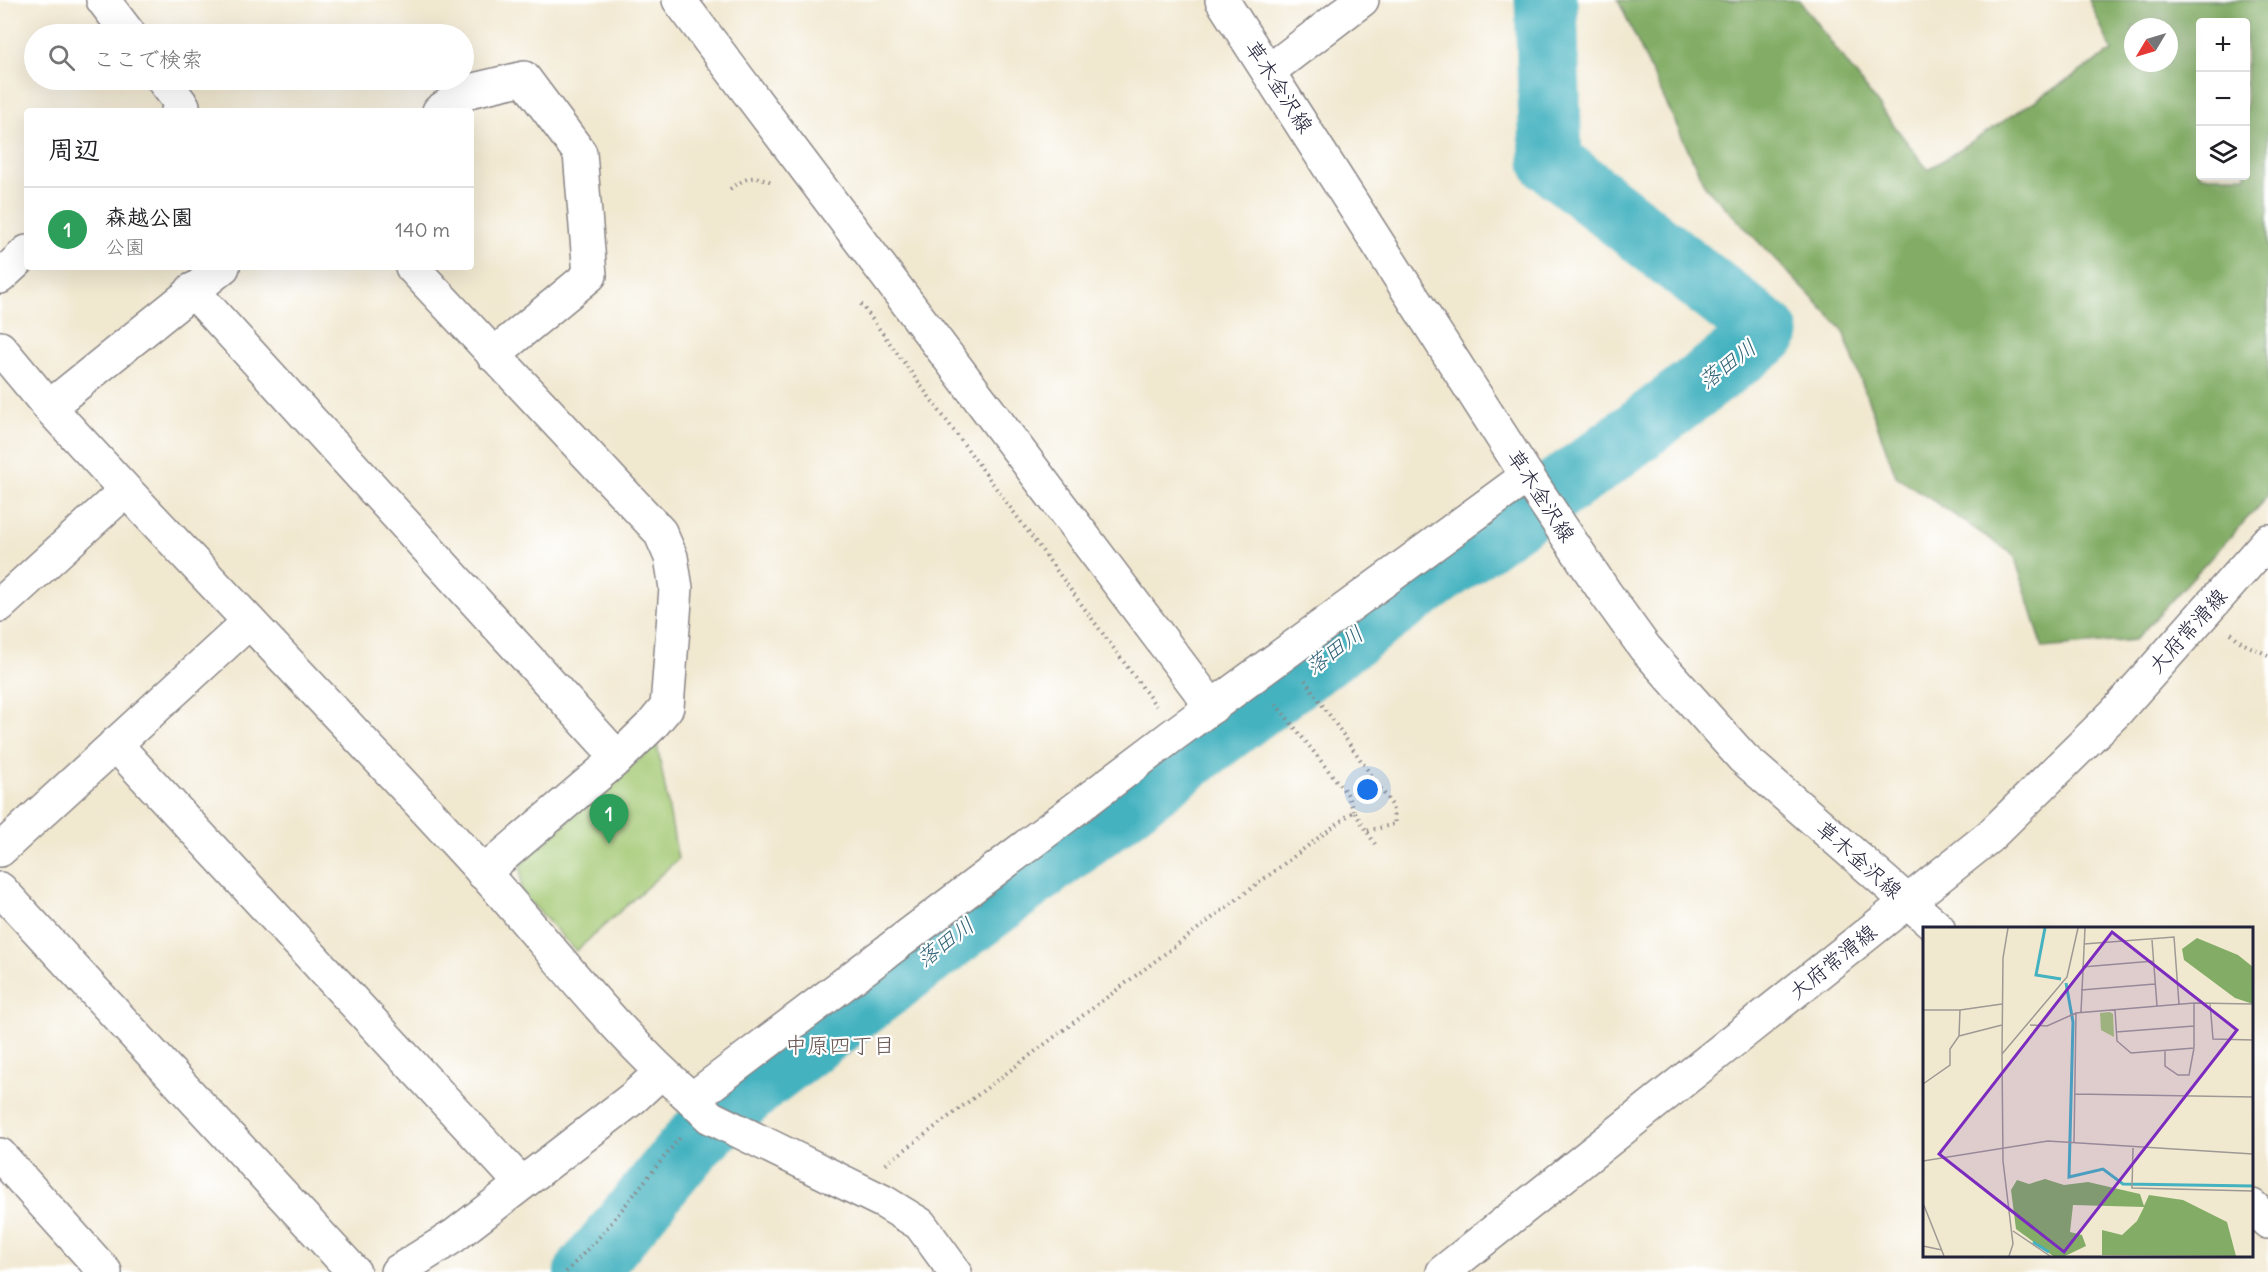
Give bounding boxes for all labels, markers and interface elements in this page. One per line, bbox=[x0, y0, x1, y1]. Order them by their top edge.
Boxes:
north arrow bbox=[2124, 18, 2178, 72]
map controls bbox=[2196, 18, 2250, 180]
button: + bbox=[2196, 18, 2250, 72]
search box bbox=[24, 24, 474, 90]
street label: 草木金沢線 bbox=[1240, 35, 1319, 138]
icon: search bbox=[45, 41, 78, 74]
text: ここで検索 bbox=[93, 45, 203, 73]
button: − bbox=[2196, 72, 2250, 126]
button: layers bbox=[2196, 126, 2250, 180]
text: 周辺 bbox=[48, 133, 100, 166]
text: 森越公園 bbox=[105, 203, 193, 231]
text: 1 bbox=[64, 217, 71, 242]
text: 140 m bbox=[395, 217, 450, 242]
text: 公園 bbox=[105, 234, 145, 259]
water label: 落田川 bbox=[1692, 333, 1762, 395]
street label: 草木金沢線 bbox=[1502, 444, 1581, 547]
street label: 大府常滑線 bbox=[2142, 583, 2233, 679]
water label: 落田川 bbox=[1299, 619, 1369, 681]
your location bbox=[1353, 775, 1382, 804]
pin: 1 bbox=[590, 794, 628, 844]
street label: 草木金沢線 bbox=[1811, 815, 1908, 904]
water label: 落田川 bbox=[910, 911, 980, 973]
street label: 大府常滑線 bbox=[1783, 918, 1882, 1005]
inset map bbox=[1923, 927, 2253, 1257]
district label: 中原四丁目 bbox=[785, 1031, 895, 1059]

